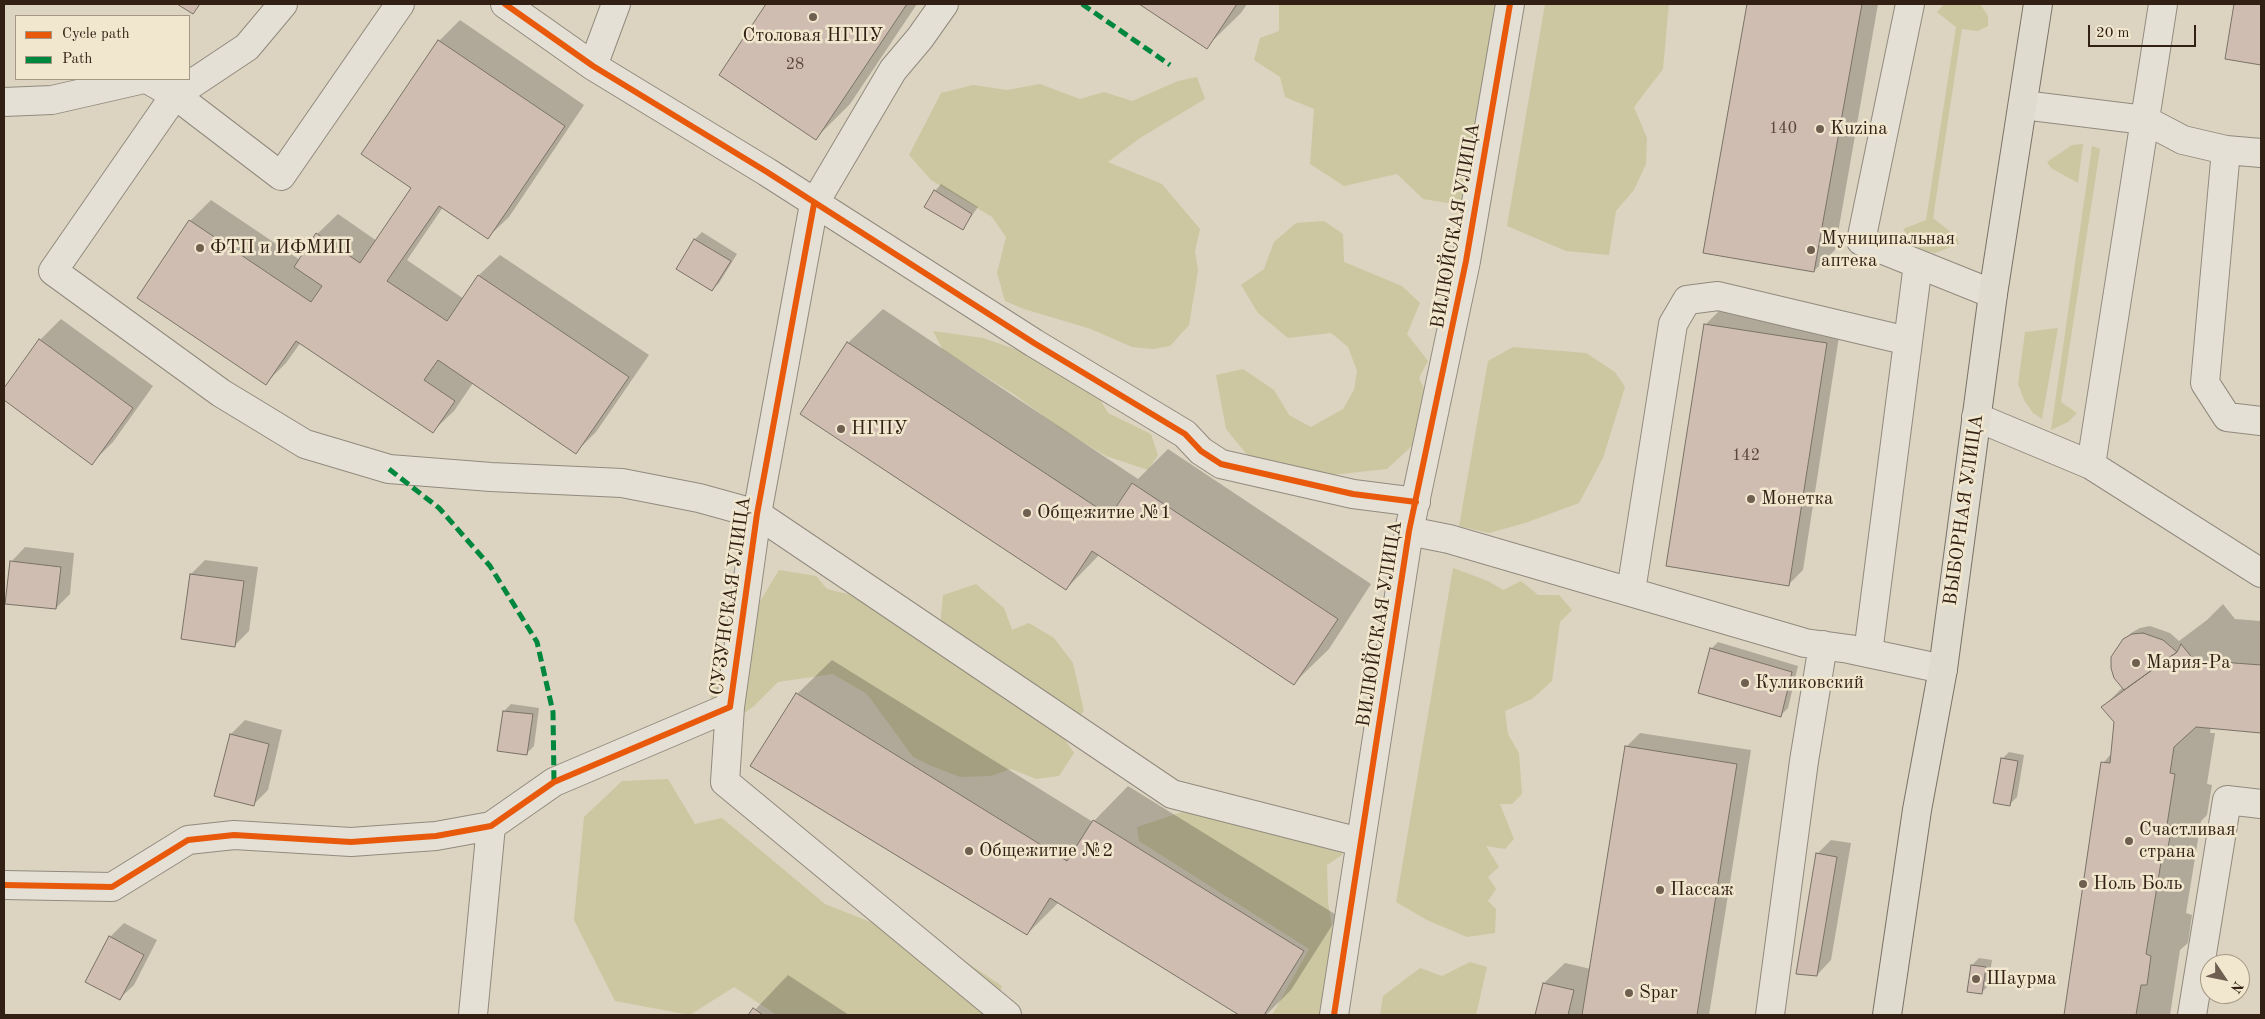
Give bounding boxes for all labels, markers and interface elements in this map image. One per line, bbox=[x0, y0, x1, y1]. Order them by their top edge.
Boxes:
marker: Столовая НГПУ bbox=[807, 11, 819, 23]
legend bbox=[15, 15, 190, 80]
scale bar bbox=[2090, 15, 2198, 47]
place label: Столовая НГПУ bbox=[743, 25, 883, 47]
text: 20 m bbox=[2096, 26, 2130, 41]
text: Cycle path bbox=[62, 27, 130, 42]
text: Path bbox=[62, 52, 92, 67]
house number: 28 bbox=[786, 55, 804, 75]
place label: Kuzina bbox=[1830, 118, 1888, 140]
house number: 140 bbox=[1769, 119, 1797, 139]
street label: ВИЛЮЙСКАЯ УЛИЦА bbox=[1427, 121, 1485, 331]
marker: Kuzina bbox=[1814, 123, 1826, 135]
place label: Муниципальная аптека bbox=[1821, 228, 1955, 272]
place label: ФТП и ИФМИП bbox=[210, 237, 351, 259]
marker: ФТП и ИФМИП bbox=[194, 242, 206, 254]
marker: Муниципальная аптека bbox=[1805, 244, 1817, 256]
street label: ВЫБОРНАЯ УЛИЦА bbox=[1939, 413, 1989, 607]
place label: НГПУ bbox=[851, 418, 908, 440]
marker: НГПУ bbox=[835, 423, 847, 435]
house number: 142 bbox=[1732, 446, 1760, 466]
place label: Монетка bbox=[1761, 488, 1833, 510]
marker: Монетка bbox=[1745, 493, 1757, 505]
street label: СУЗУНСКАЯ УЛИЦА bbox=[706, 495, 756, 697]
place label: Общежитие №1 bbox=[1037, 502, 1171, 524]
marker: Общежитие №1 bbox=[1021, 507, 1033, 519]
street label: ВИЛЮЙСКАЯ УЛИЦА bbox=[1352, 519, 1408, 729]
place label: Мария-Ра bbox=[2146, 652, 2231, 674]
marker: Мария-Ра bbox=[2130, 657, 2142, 669]
place label: Куликовский bbox=[1755, 672, 1864, 694]
marker: Куликовский bbox=[1739, 677, 1751, 689]
place label: Счастливая страна bbox=[2139, 819, 2236, 863]
marker: Счастливая страна bbox=[2123, 835, 2135, 847]
place label: Общежитие №2 bbox=[979, 840, 1113, 862]
marker: Общежитие №2 bbox=[963, 845, 975, 857]
place label: Ноль Боль bbox=[2093, 873, 2182, 895]
marker: Ноль Боль bbox=[2077, 878, 2089, 890]
place label: Пассаж bbox=[1670, 879, 1734, 901]
marker: Пассаж bbox=[1654, 884, 1666, 896]
north arrow bbox=[2200, 954, 2250, 1004]
place label: Шаурма bbox=[1986, 968, 2057, 990]
marker: Шаурма bbox=[1970, 973, 1982, 985]
text: N bbox=[2228, 978, 2245, 995]
place label: Spar bbox=[1639, 982, 1678, 1004]
marker: Spar bbox=[1623, 987, 1635, 999]

